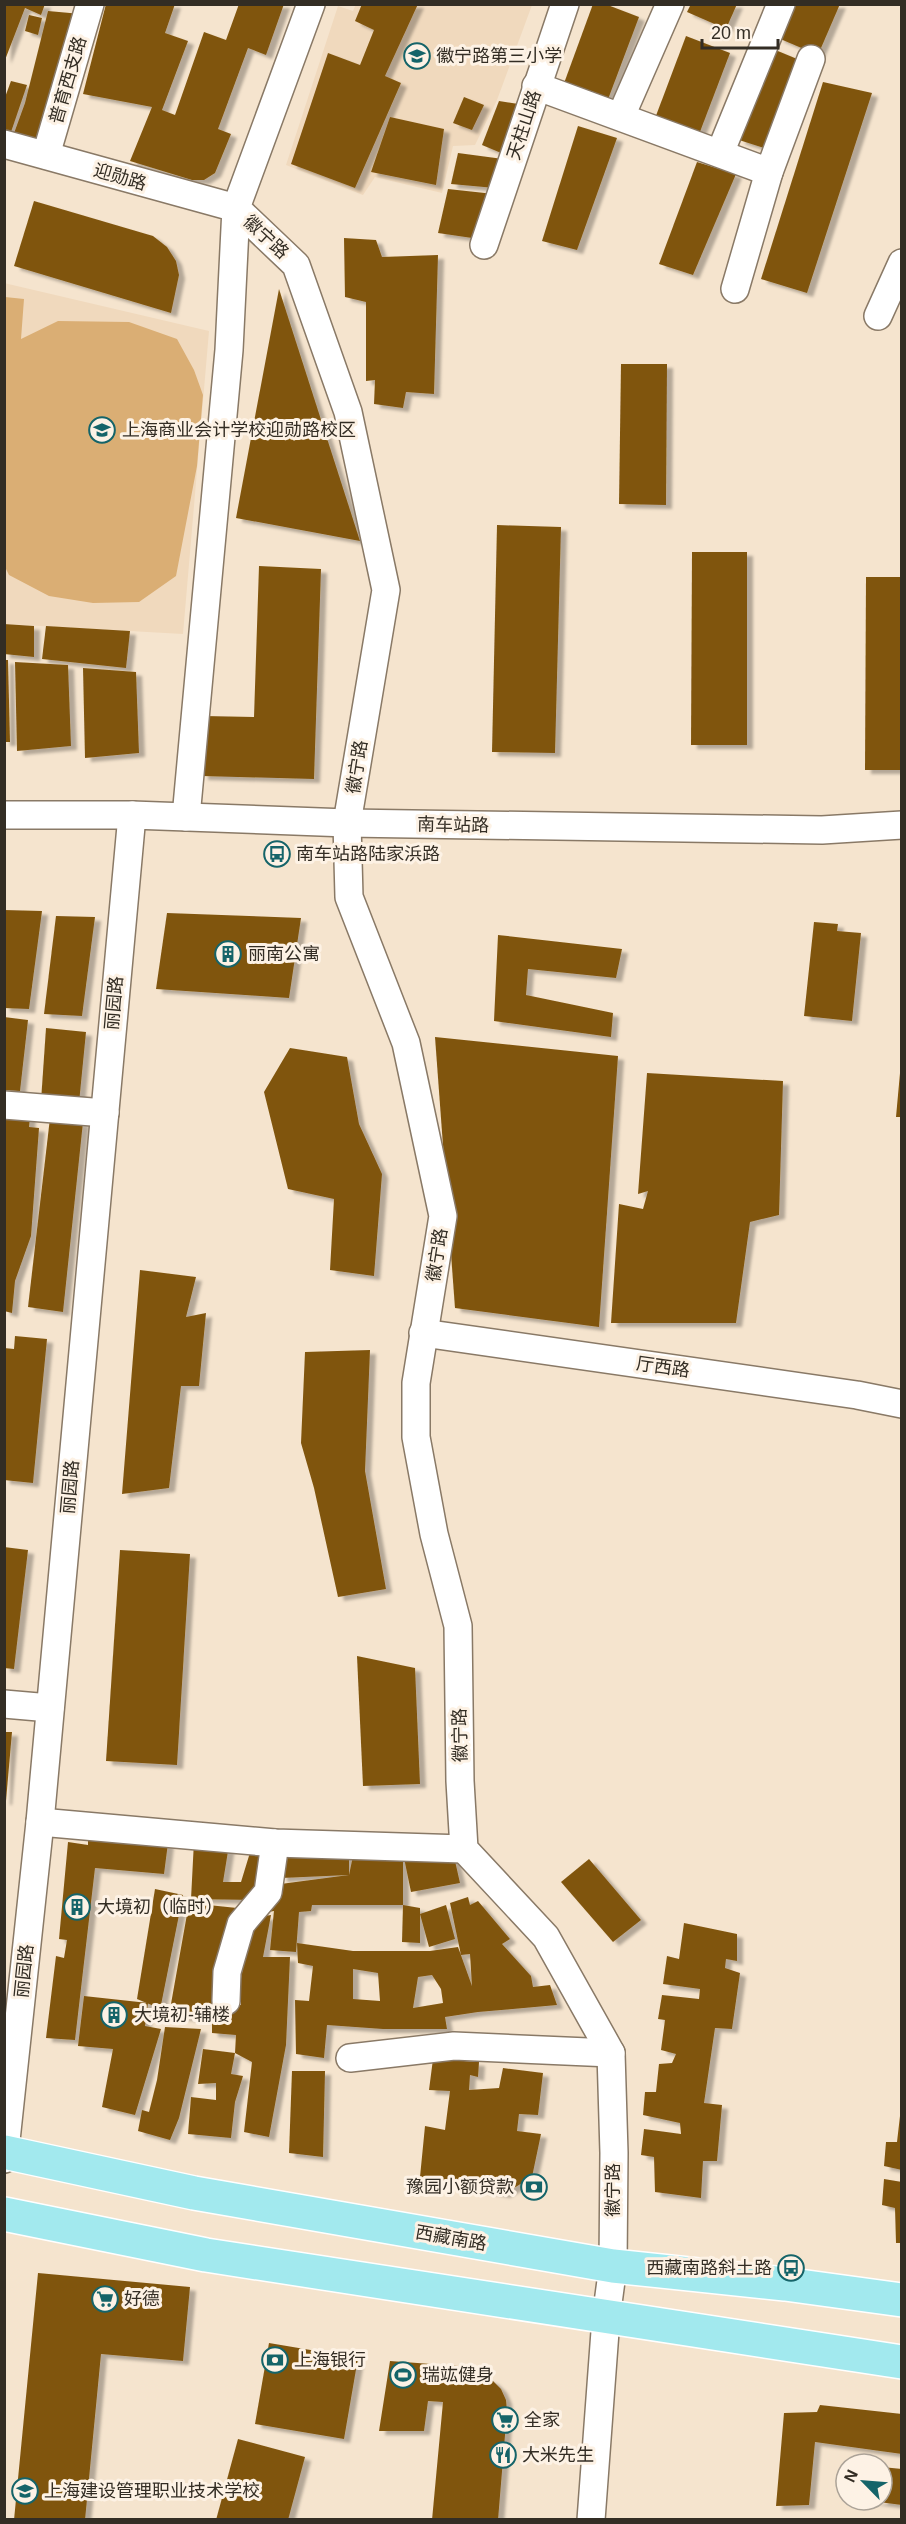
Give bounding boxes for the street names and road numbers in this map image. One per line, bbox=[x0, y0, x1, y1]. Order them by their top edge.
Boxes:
street label: 普育西支路 bbox=[46, 34, 90, 126]
street label: 天柱山路 bbox=[503, 88, 545, 162]
street label: 迎勋路 bbox=[91, 160, 149, 194]
street label: 徽宁路 bbox=[239, 211, 293, 263]
street label: 徽宁路 bbox=[343, 739, 371, 795]
street label: 南车站路 bbox=[417, 814, 489, 836]
street label: 丽园路 bbox=[102, 975, 126, 1031]
street label: 徽宁路 bbox=[423, 1227, 451, 1283]
street label: 厅西路 bbox=[635, 1353, 691, 1381]
street label: 丽园路 bbox=[58, 1459, 82, 1515]
street label: 徽宁路 bbox=[450, 1708, 470, 1762]
street label: 丽园路 bbox=[11, 1943, 37, 1999]
street label: 徽宁路 bbox=[603, 2163, 623, 2217]
street label: 西藏南路 bbox=[414, 2222, 488, 2254]

